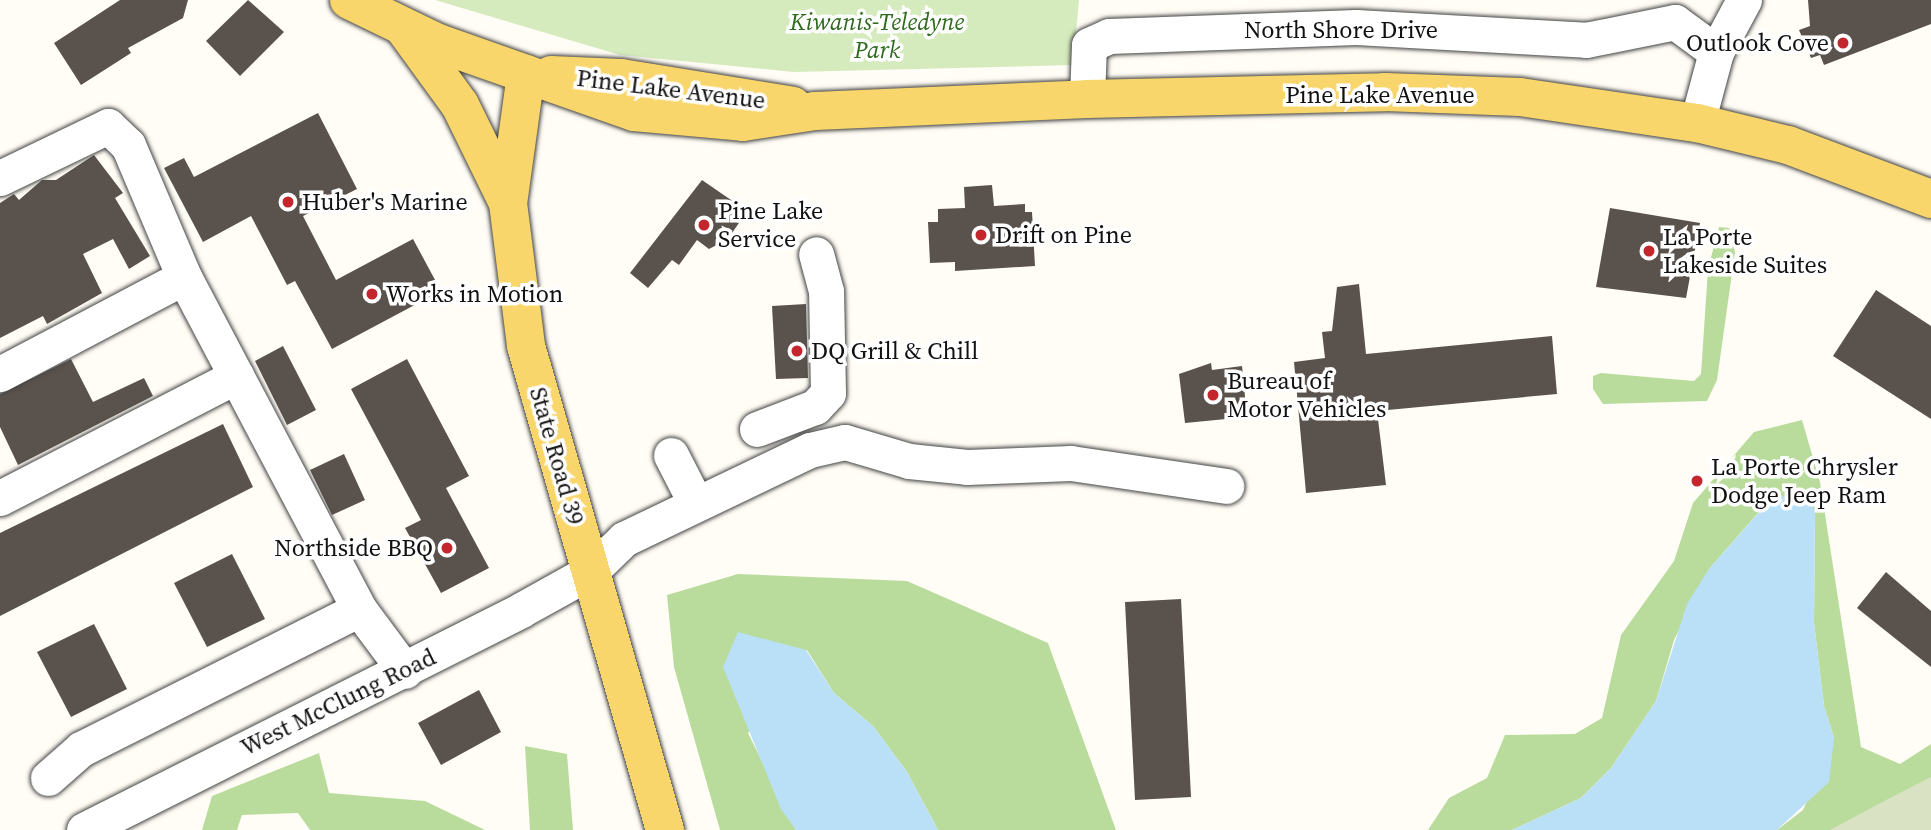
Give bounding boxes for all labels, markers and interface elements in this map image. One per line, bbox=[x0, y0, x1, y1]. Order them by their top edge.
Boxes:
park label: Kiwanis-Teledyne Park bbox=[790, 8, 964, 64]
street label: North Shore Drive bbox=[1244, 16, 1438, 44]
place label: Outlook Cove bbox=[1686, 29, 1829, 57]
marker: Outlook Cove bbox=[1835, 35, 1851, 51]
street label: Pine Lake Avenue bbox=[575, 63, 767, 115]
street label: Pine Lake Avenue bbox=[1285, 81, 1475, 109]
place label: Huber's Marine bbox=[302, 188, 468, 216]
marker: Huber's Marine bbox=[280, 194, 296, 210]
place label: Pine Lake Service bbox=[718, 197, 823, 253]
marker: Pine Lake Service bbox=[696, 217, 712, 233]
place label: Drift on Pine bbox=[995, 221, 1132, 249]
place label: La Porte Lakeside Suites bbox=[1663, 223, 1827, 279]
marker: Drift on Pine bbox=[973, 227, 989, 243]
marker: La Porte Lakeside Suites bbox=[1641, 243, 1657, 259]
place label: Works in Motion bbox=[386, 280, 563, 308]
marker: Works in Motion bbox=[364, 286, 380, 302]
place label: DQ Grill & Chill bbox=[811, 337, 978, 365]
marker: DQ Grill & Chill bbox=[789, 343, 805, 359]
place label: Bureau of Motor Vehicles bbox=[1227, 367, 1387, 423]
street label: State Road 39 bbox=[524, 384, 590, 528]
marker: Bureau of Motor Vehicles bbox=[1205, 387, 1221, 403]
place label: La Porte Chrysler Dodge Jeep Ram bbox=[1711, 453, 1898, 509]
marker: La Porte Chrysler Dodge Jeep Ram bbox=[1689, 473, 1705, 489]
place label: Northside BBQ bbox=[274, 534, 433, 562]
marker: Northside BBQ bbox=[439, 540, 455, 556]
street label: West McClung Road bbox=[236, 642, 440, 762]

